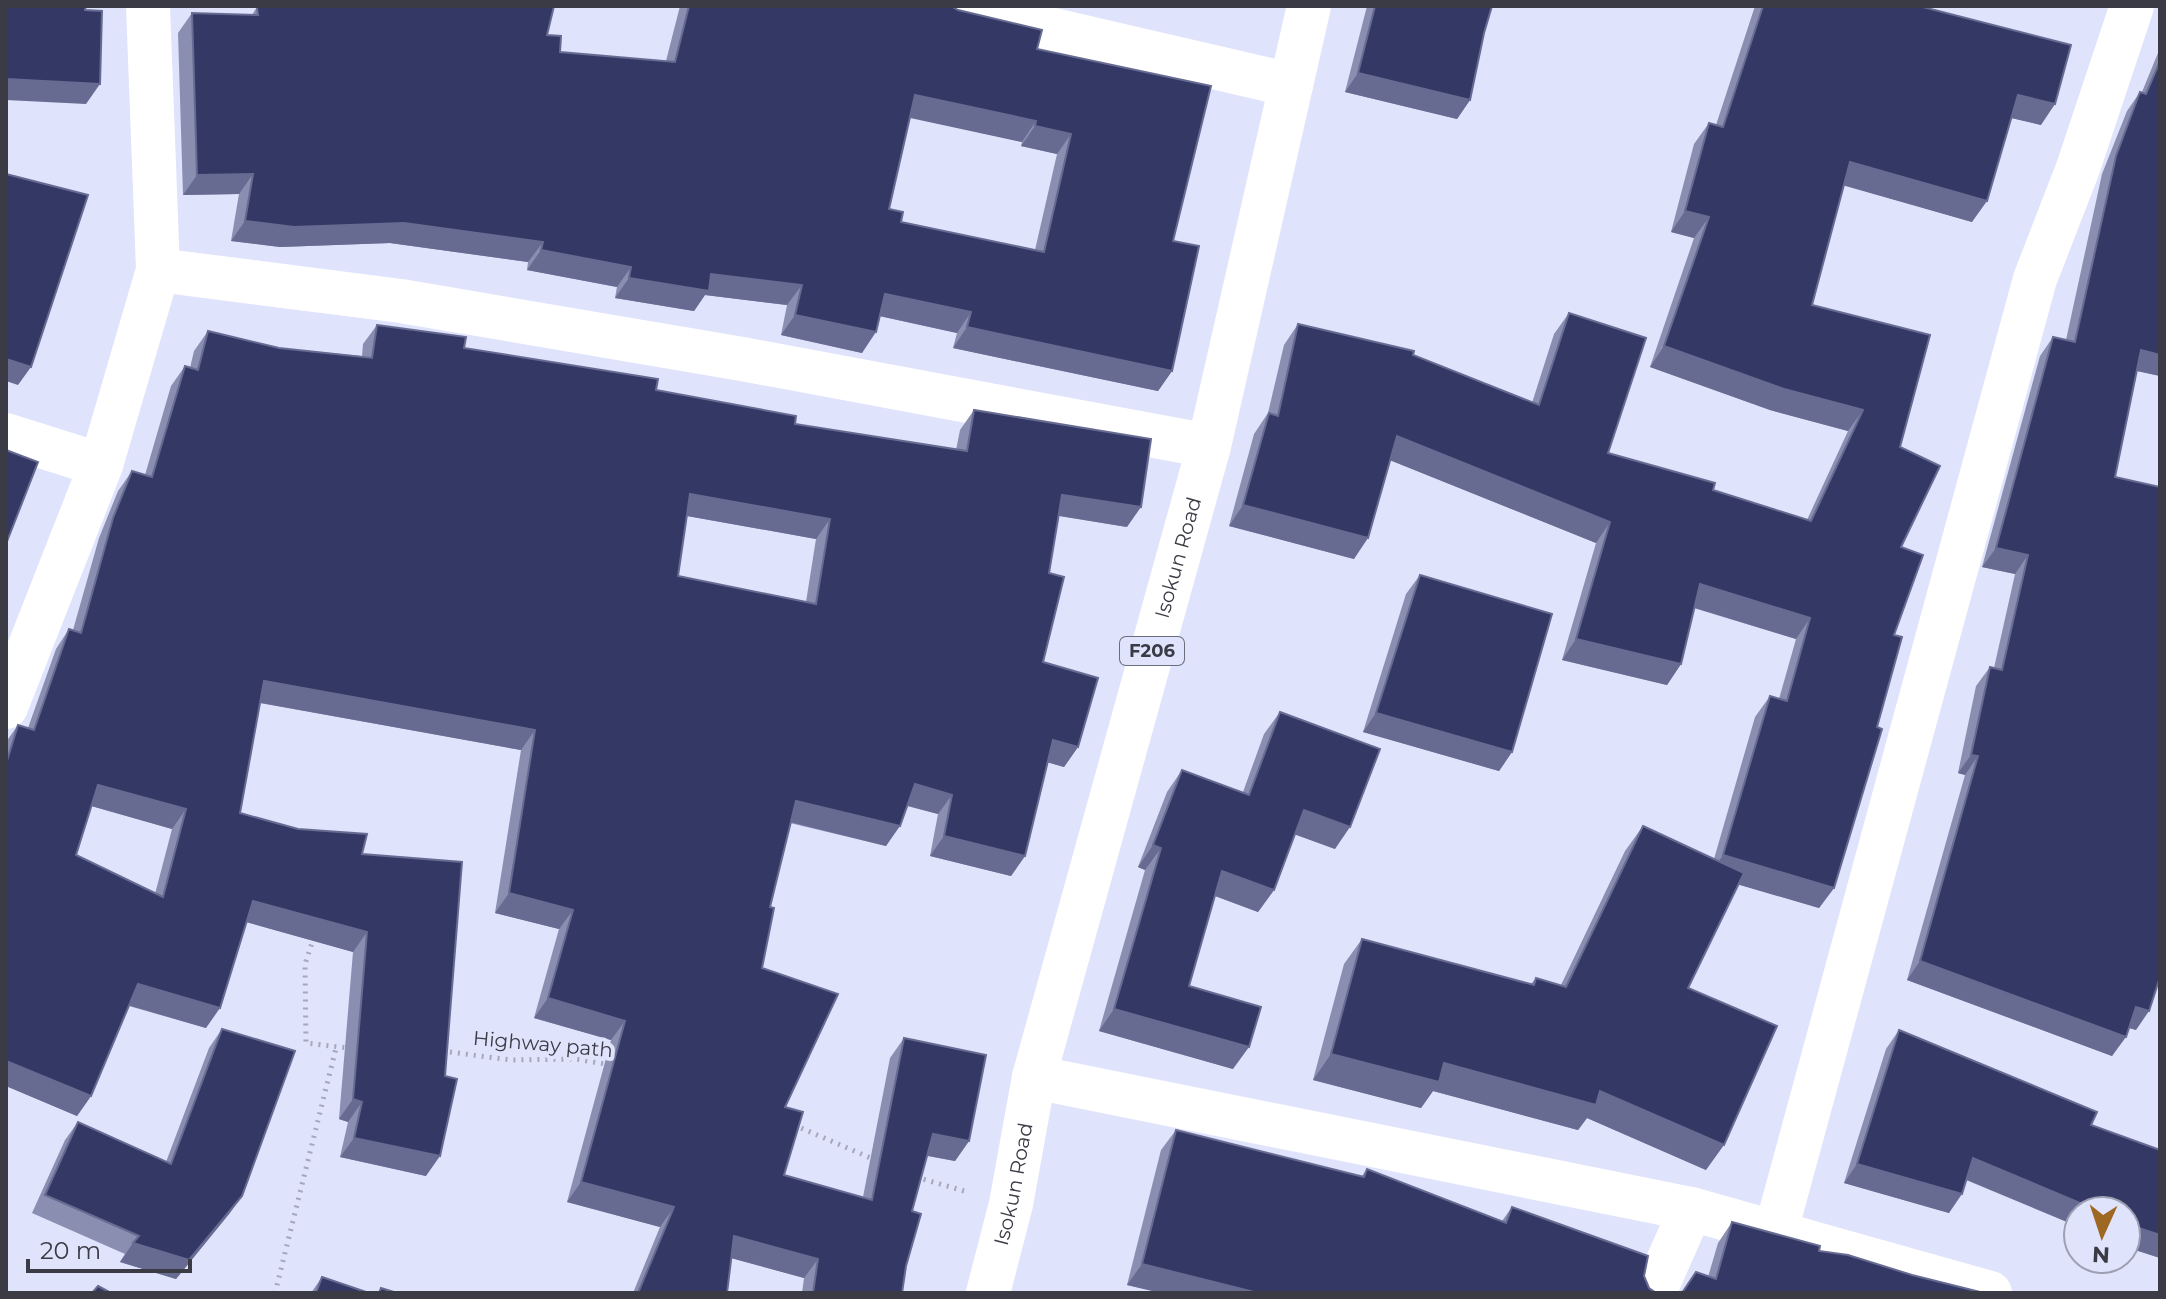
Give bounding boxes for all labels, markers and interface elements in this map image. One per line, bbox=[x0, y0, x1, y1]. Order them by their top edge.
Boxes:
street label: Isokun Road bbox=[1150, 494, 1206, 621]
road number: F206 bbox=[1120, 637, 1184, 665]
street label: Highway path bbox=[472, 1026, 614, 1062]
street label: Isokun Road bbox=[989, 1121, 1037, 1248]
north arrow bbox=[2062, 1195, 2142, 1275]
scale bar bbox=[28, 1223, 190, 1273]
text: 20 m bbox=[40, 1236, 101, 1265]
text: N bbox=[2091, 1241, 2111, 1268]

